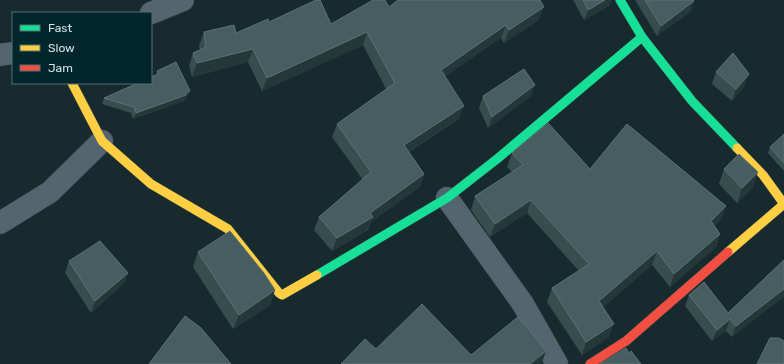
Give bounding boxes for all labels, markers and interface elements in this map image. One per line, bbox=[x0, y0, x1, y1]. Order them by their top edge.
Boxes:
legend bbox=[12, 12, 152, 84]
text: Fast bbox=[48, 21, 72, 35]
text: Slow bbox=[48, 41, 75, 55]
text: Jam bbox=[48, 61, 73, 75]

